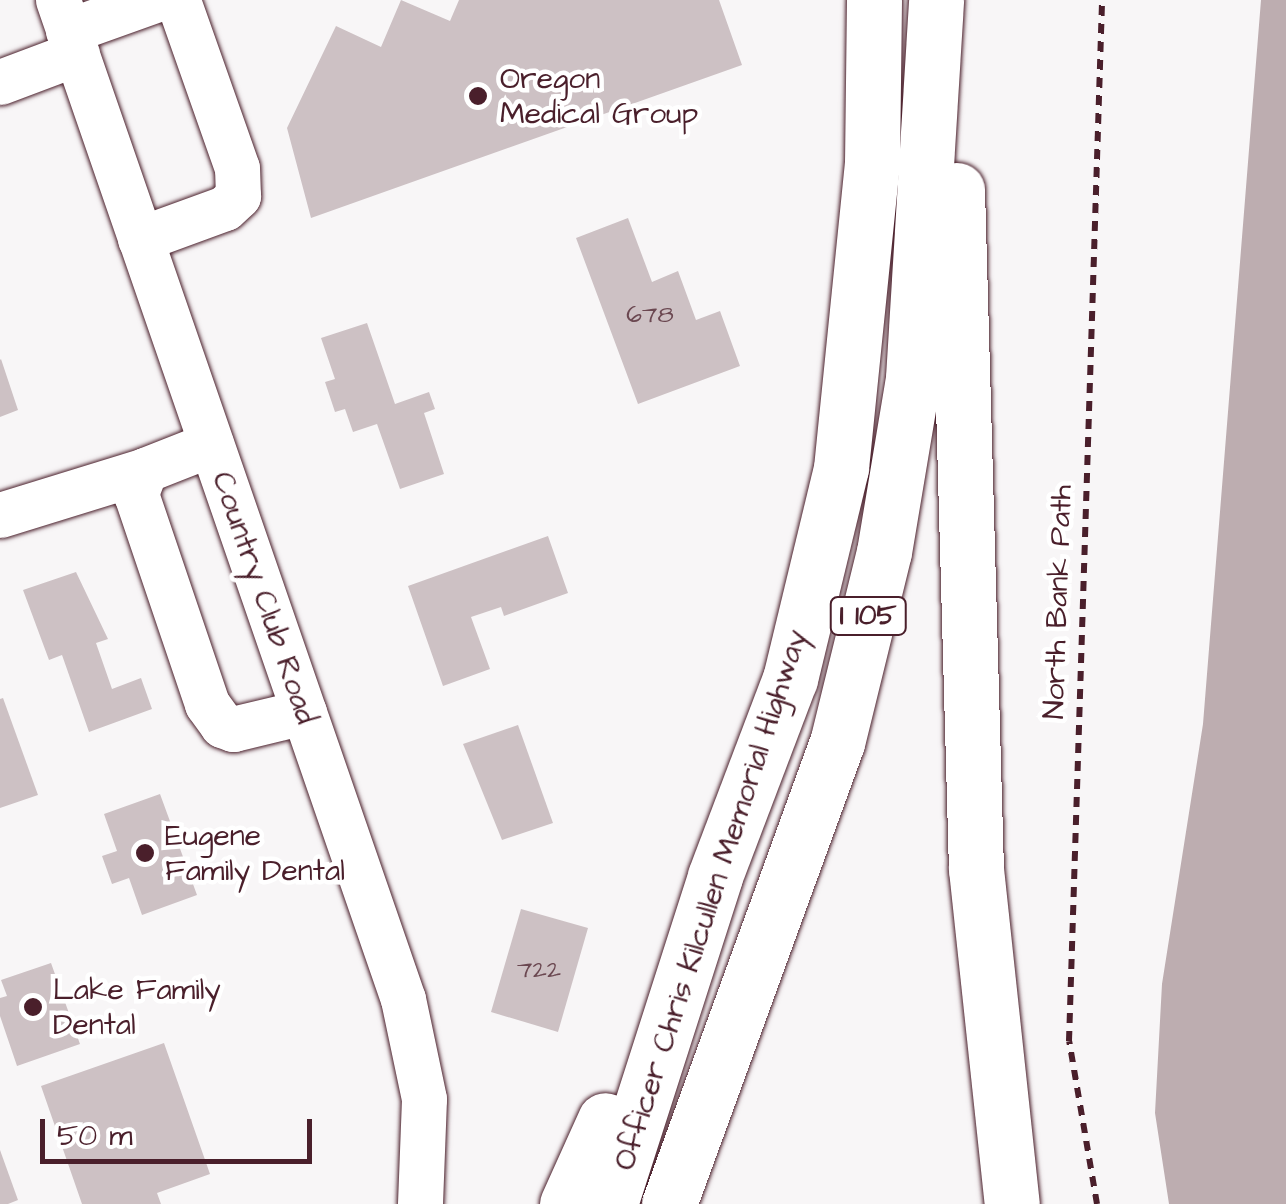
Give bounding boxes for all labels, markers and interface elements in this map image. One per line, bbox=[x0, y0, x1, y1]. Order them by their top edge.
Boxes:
place label: Oregon Medical Group bbox=[500, 61, 698, 132]
marker: Oregon Medical Group bbox=[465, 83, 491, 109]
house number: 678 bbox=[626, 300, 674, 330]
street label: Country Club Road bbox=[204, 467, 324, 729]
street label: North Bank Path bbox=[1036, 484, 1080, 720]
road number: I 105 bbox=[828, 593, 908, 639]
street label: Officer Chris Kilcullen Memorial Highway bbox=[606, 625, 816, 1175]
place label: Eugene Family Dental bbox=[165, 818, 345, 888]
marker: Eugene Family Dental bbox=[134, 842, 156, 864]
house number: 722 bbox=[517, 955, 561, 985]
place label: Lake Family Dental bbox=[53, 972, 221, 1042]
marker: Lake Family Dental bbox=[22, 996, 44, 1018]
scale bar bbox=[45, 1099, 318, 1161]
text: 50 m bbox=[57, 1115, 133, 1157]

